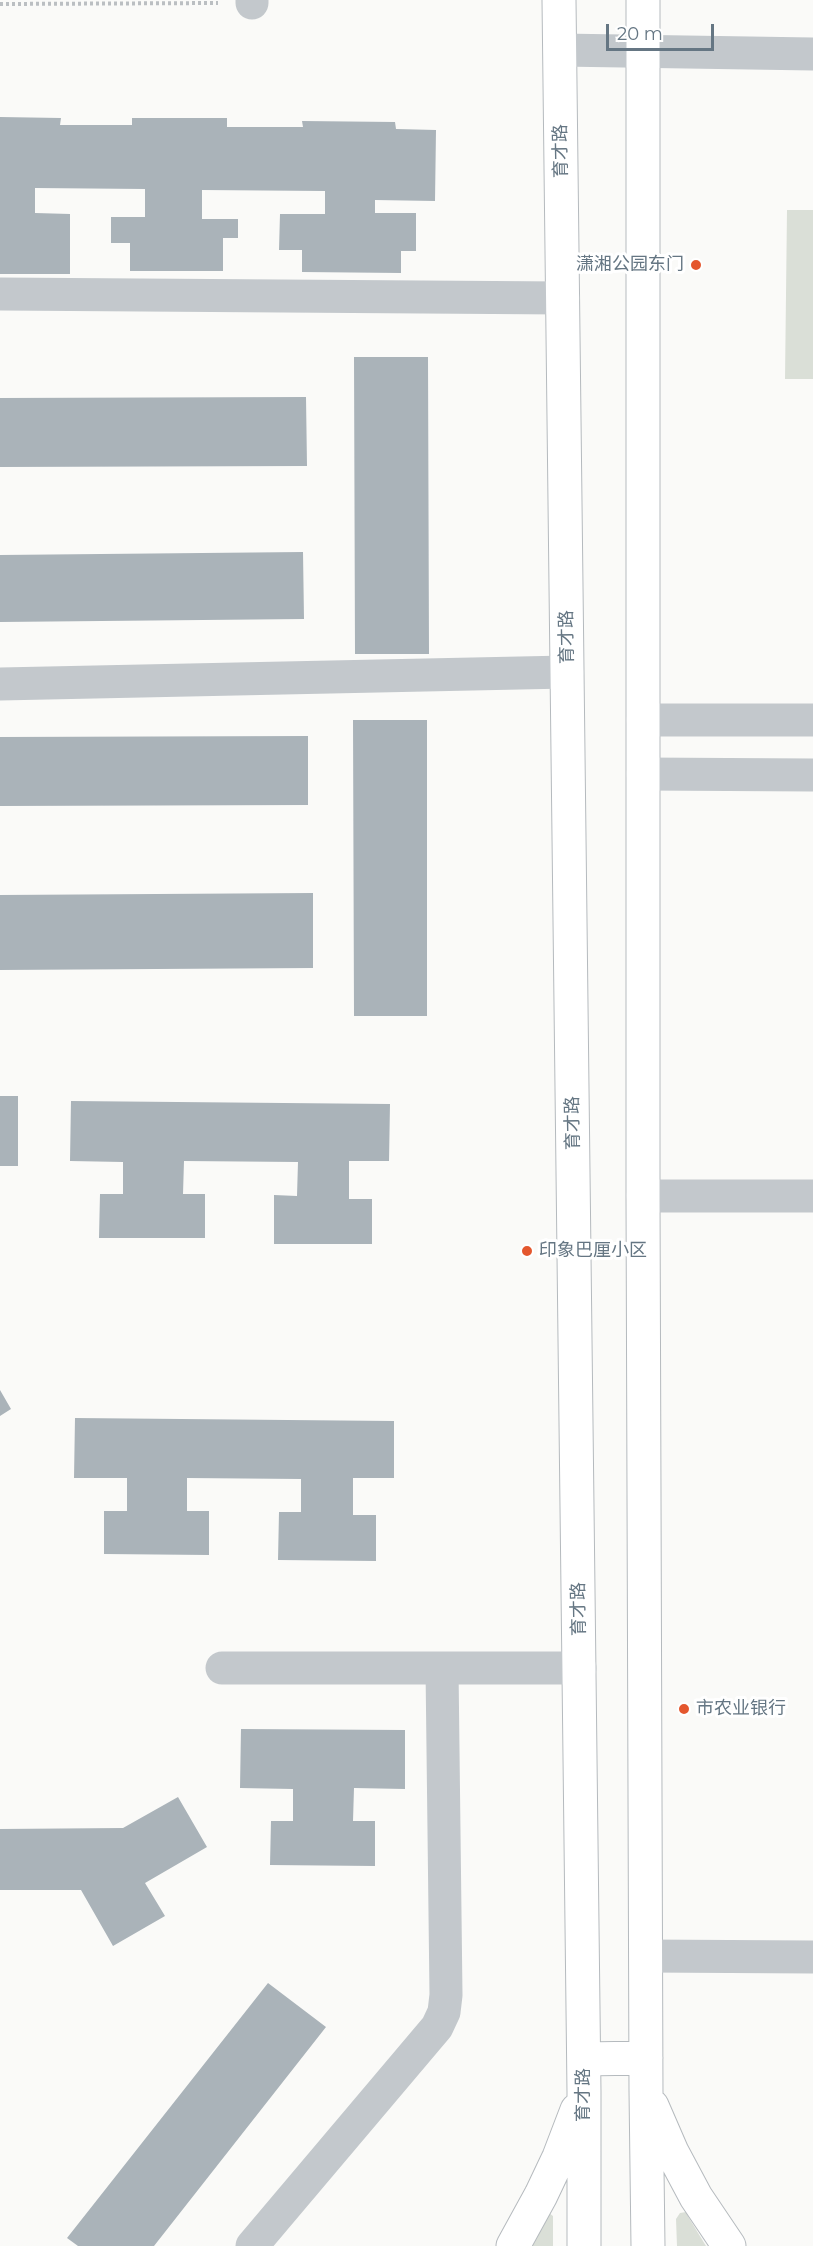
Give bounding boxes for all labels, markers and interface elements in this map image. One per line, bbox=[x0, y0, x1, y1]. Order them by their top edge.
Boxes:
scale bar bbox=[609, 12, 717, 50]
text: 20 m bbox=[617, 23, 663, 45]
street label: 育才路 bbox=[550, 124, 572, 178]
place label: 潇湘公园东门 bbox=[576, 254, 684, 276]
marker: 潇湘公园东门 bbox=[689, 258, 703, 272]
street label: 育才路 bbox=[556, 610, 578, 664]
street label: 育才路 bbox=[562, 1096, 584, 1150]
place label: 印象巴厘小区 bbox=[539, 1240, 647, 1262]
marker: 印象巴厘小区 bbox=[520, 1244, 534, 1258]
street label: 育才路 bbox=[568, 1582, 590, 1636]
place label: 市农业银行 bbox=[696, 1698, 786, 1720]
marker: 市农业银行 bbox=[677, 1702, 691, 1716]
street label: 育才路 bbox=[573, 2068, 595, 2122]

